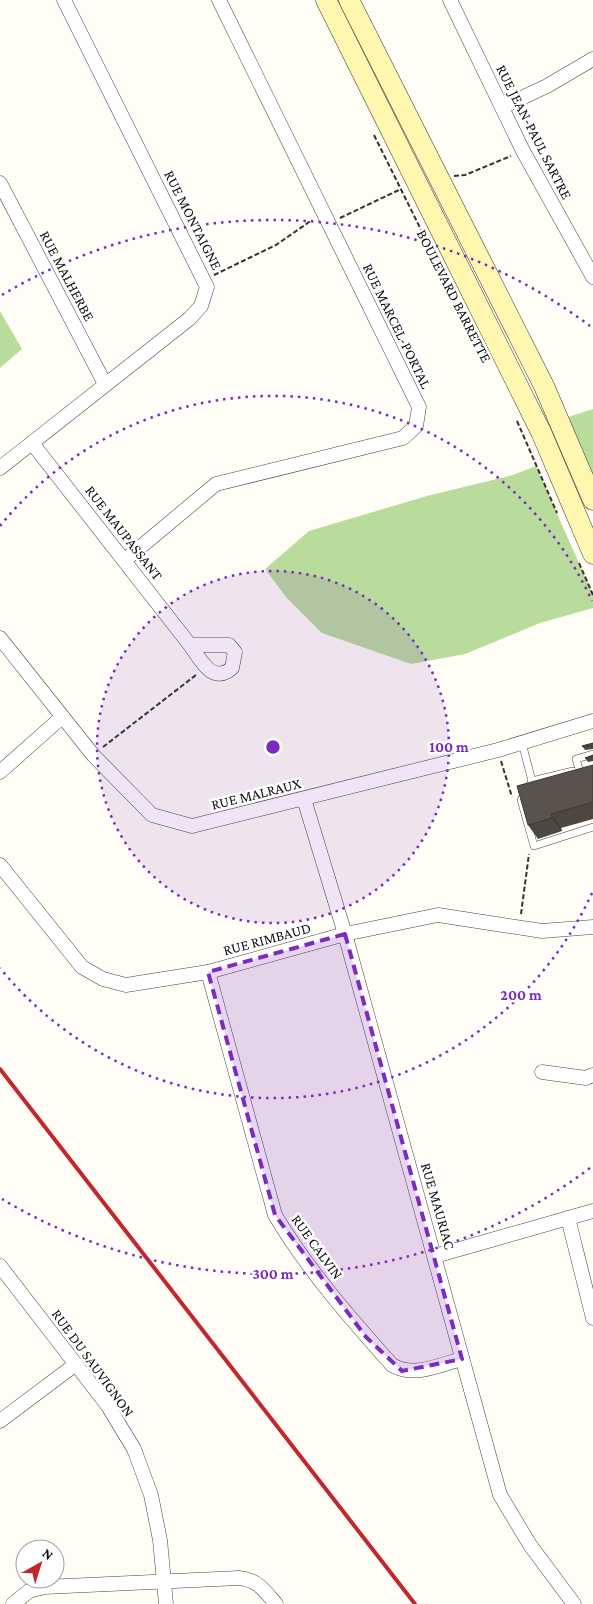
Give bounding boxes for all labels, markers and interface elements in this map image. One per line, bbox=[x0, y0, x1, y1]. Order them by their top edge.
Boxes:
street label: RUE JEAN-PAUL SARTRE bbox=[492, 62, 575, 202]
street label: RUE MONTAIGNE bbox=[161, 168, 225, 272]
street label: BOULEVARD BARRETTE bbox=[414, 227, 494, 365]
street label: RUE MALHERBE bbox=[36, 228, 98, 324]
street label: RUE MARCEL-PORTAL bbox=[360, 261, 434, 392]
street label: RUE MAUPASSANT bbox=[82, 483, 166, 583]
centre of rings bbox=[264, 738, 282, 756]
text: 100 m bbox=[429, 739, 469, 755]
street label: RUE MALRAUX bbox=[210, 775, 303, 813]
street label: RUE RIMBAUD bbox=[221, 920, 313, 958]
text: 200 m bbox=[500, 987, 542, 1003]
street label: RUE MAURIAC bbox=[418, 1161, 458, 1251]
street label: RUE CALVIN bbox=[288, 1212, 346, 1282]
text: 300 m bbox=[252, 1266, 294, 1282]
street label: RUE DU SAUVIGNON bbox=[49, 1306, 137, 1420]
north arrow bbox=[15, 1539, 65, 1589]
text: N bbox=[39, 1545, 57, 1563]

